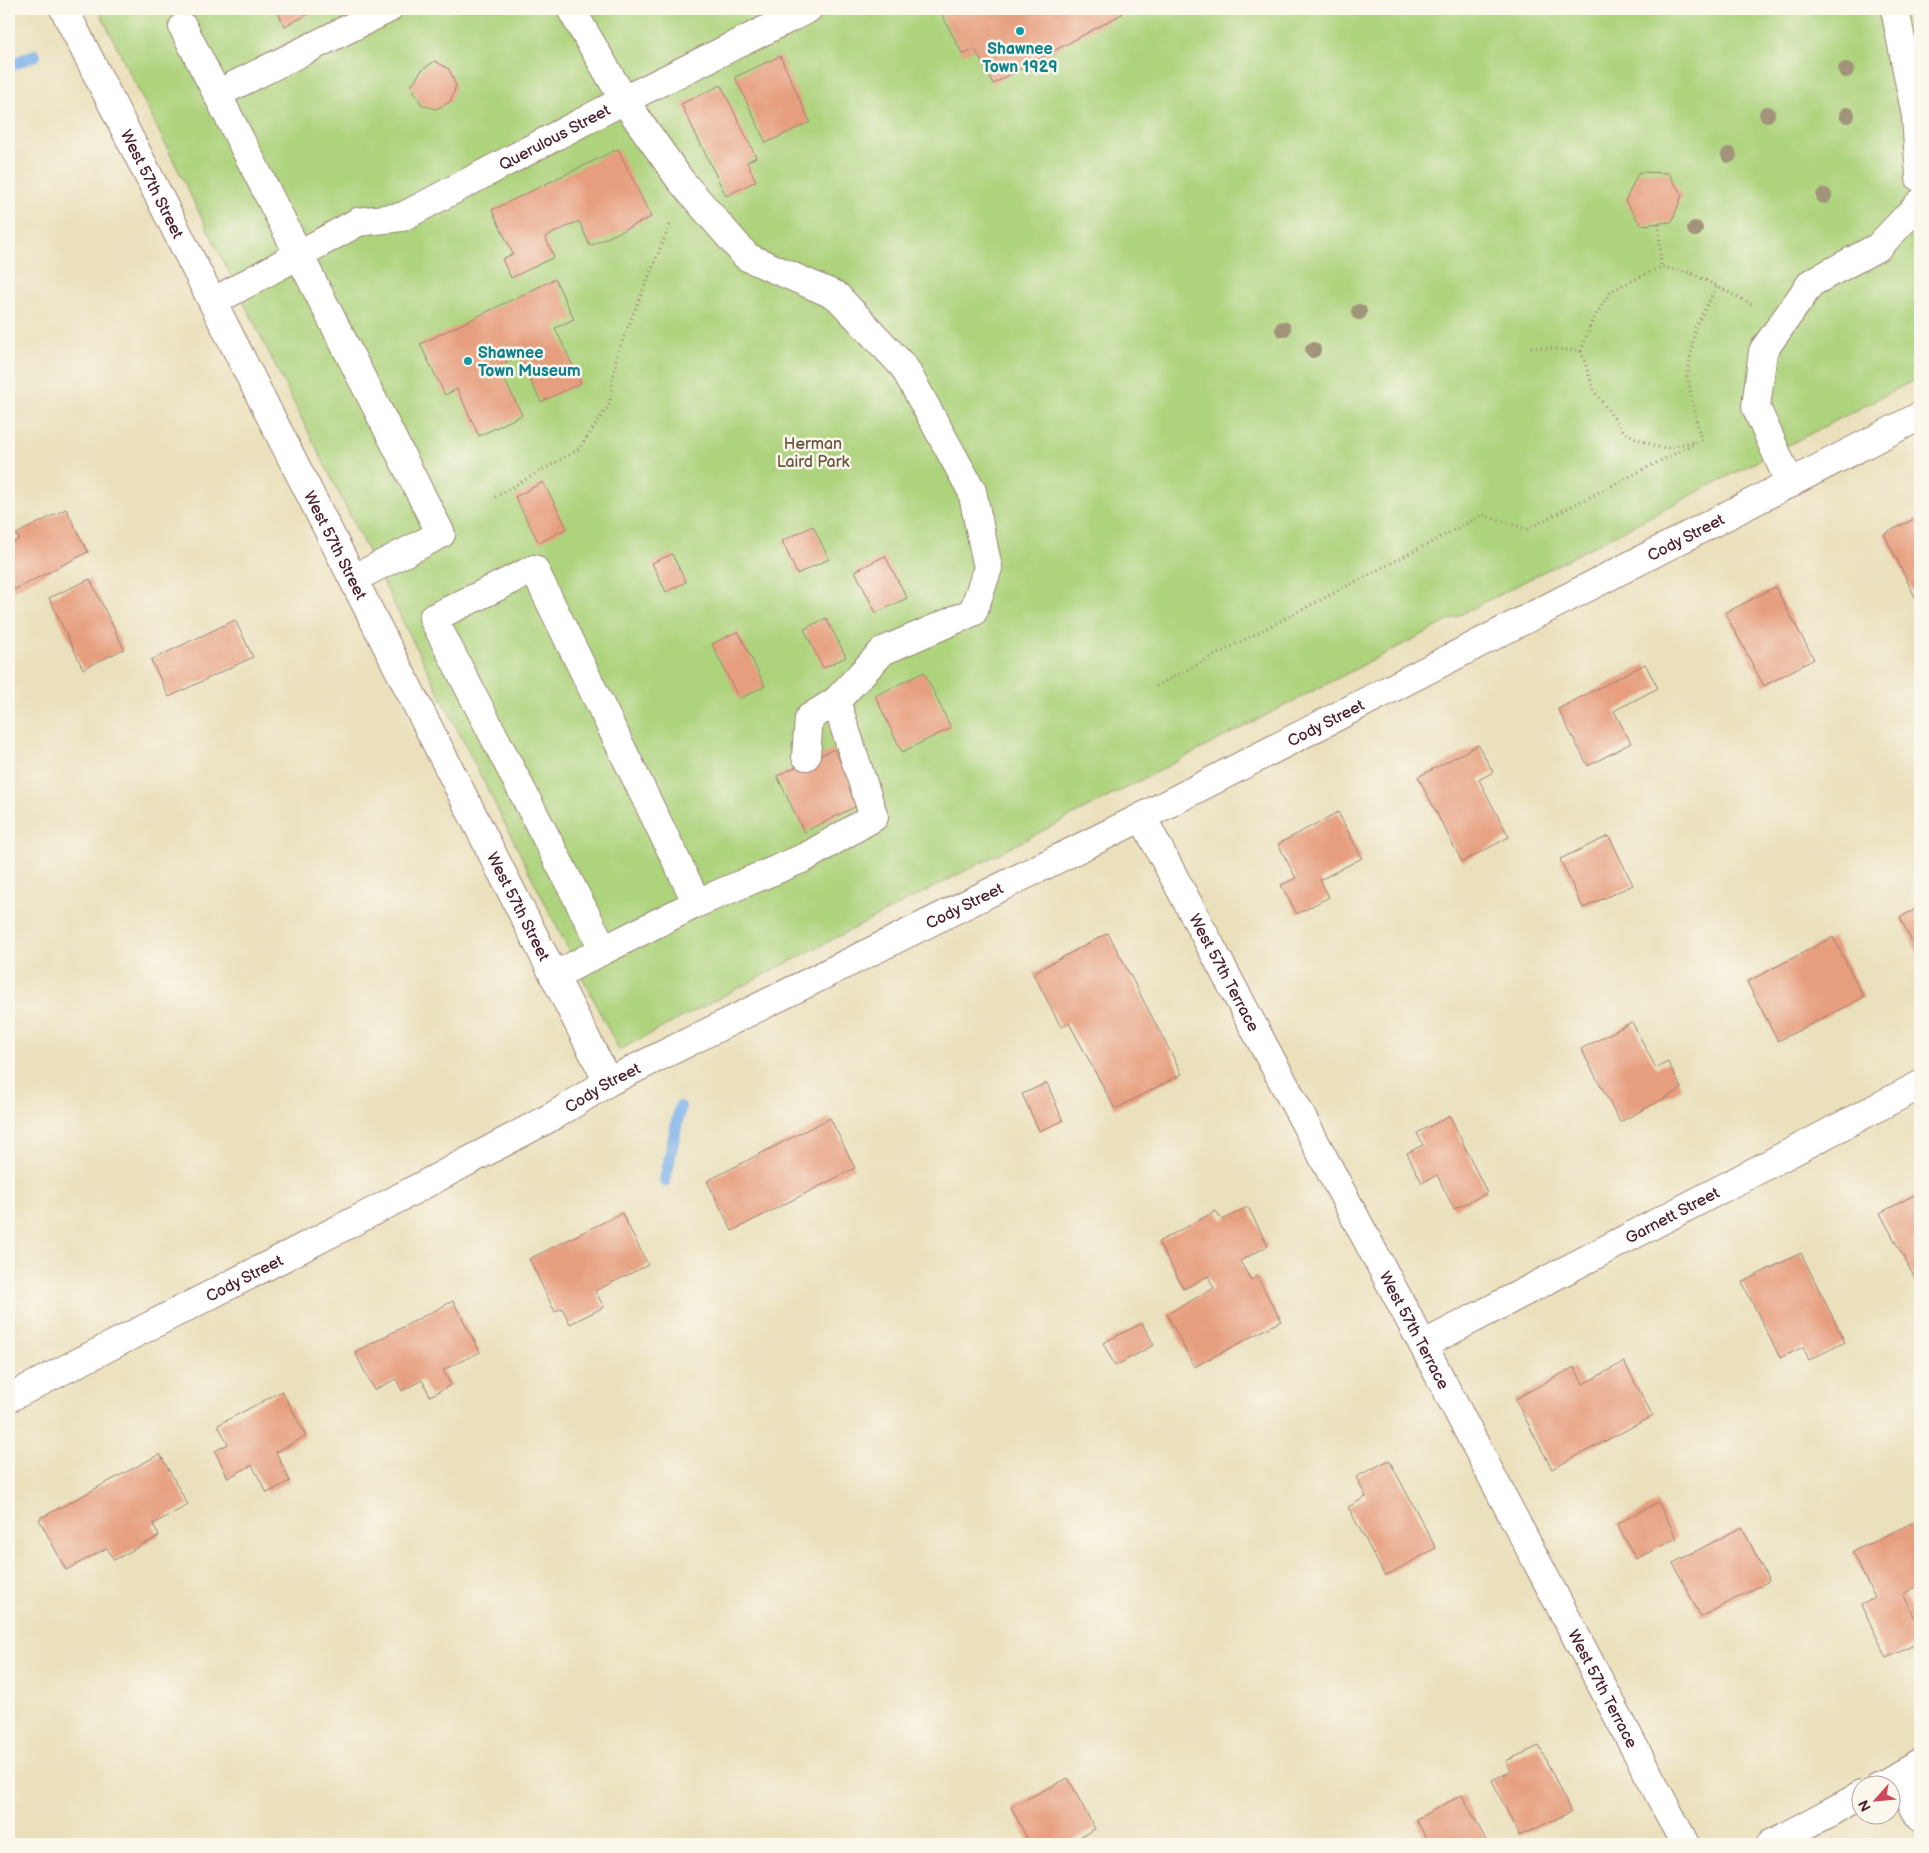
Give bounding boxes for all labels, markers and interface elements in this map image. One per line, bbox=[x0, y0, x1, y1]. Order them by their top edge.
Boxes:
marker: Shawnee Town 1929 bbox=[1014, 25, 1026, 37]
place label: Shawnee Town 1929 bbox=[982, 40, 1058, 77]
street label: Querulous Street bbox=[496, 101, 614, 175]
street label: West 57th Street bbox=[116, 127, 187, 242]
place label: Shawnee Town Museum bbox=[478, 344, 581, 381]
marker: Shawnee Town Museum bbox=[462, 355, 474, 367]
park label: Herman Laird Park bbox=[777, 435, 849, 472]
street label: West 57th Street bbox=[299, 488, 370, 603]
street label: Cody Street bbox=[1645, 511, 1728, 566]
street label: Cody Street bbox=[1285, 696, 1368, 751]
street label: West 57th Street bbox=[482, 850, 553, 964]
street label: Cody Street bbox=[923, 879, 1007, 934]
street label: West 57th Terrace bbox=[1184, 911, 1263, 1036]
street label: Cody Street bbox=[562, 1059, 644, 1117]
street label: Garnett Street bbox=[1623, 1184, 1723, 1248]
street label: Cody Street bbox=[203, 1251, 286, 1307]
street label: West 57th Terrace bbox=[1375, 1268, 1453, 1393]
street label: West 57th Terrace bbox=[1563, 1627, 1641, 1752]
north arrow bbox=[1852, 1776, 1902, 1826]
text: N bbox=[1855, 1797, 1875, 1814]

